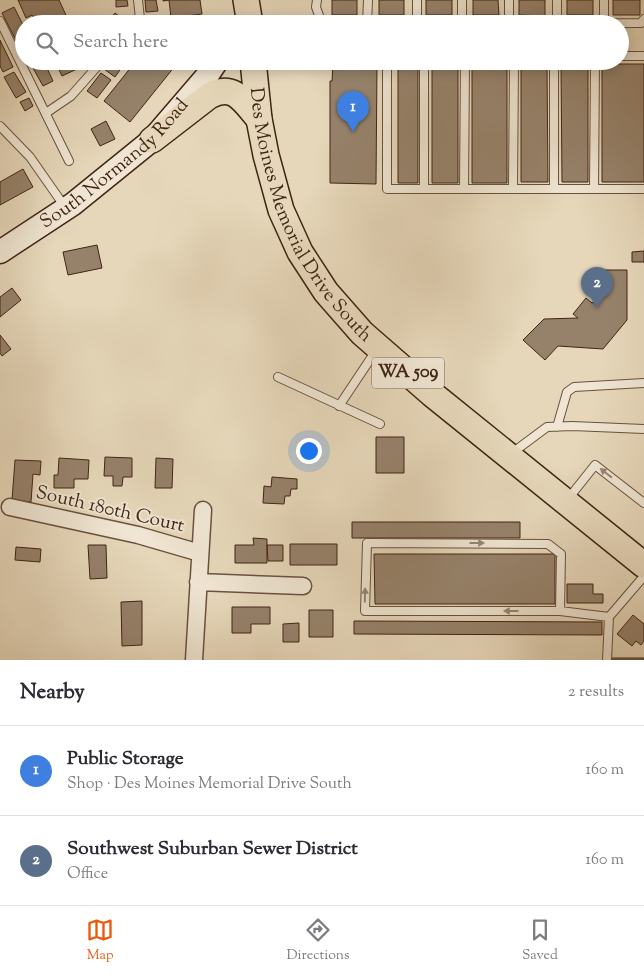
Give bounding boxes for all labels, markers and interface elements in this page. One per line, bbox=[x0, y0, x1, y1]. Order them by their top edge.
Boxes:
search box bbox=[15, 15, 629, 70]
icon: search bbox=[33, 29, 61, 57]
text: Search here bbox=[73, 29, 168, 56]
street label: Des Moines Memorial Drive South bbox=[242, 86, 378, 349]
pin: 1 bbox=[337, 91, 369, 132]
street label: South Normandy Road bbox=[35, 93, 195, 236]
pin: 2 bbox=[581, 267, 613, 308]
road number: WA 509 bbox=[372, 358, 444, 388]
your location bbox=[296, 438, 322, 464]
one-way arrow bbox=[600, 467, 613, 478]
street label: South 180th Court bbox=[33, 480, 187, 540]
one-way arrow bbox=[469, 539, 485, 547]
one-way arrow bbox=[362, 586, 370, 602]
one-way arrow bbox=[503, 607, 519, 615]
text: Nearby bbox=[20, 678, 85, 708]
text: 2 results bbox=[568, 681, 624, 704]
text: Public Storage bbox=[67, 746, 184, 773]
text: 1 bbox=[33, 759, 39, 782]
text: 160 m bbox=[586, 759, 624, 782]
text: Shop · Des Moines Memorial Drive South bbox=[67, 773, 352, 796]
text: Southwest Suburban Sewer District bbox=[67, 836, 358, 863]
text: 2 bbox=[32, 849, 40, 872]
text: 160 m bbox=[586, 849, 624, 872]
text: Office bbox=[67, 863, 108, 886]
tab: Map bbox=[86, 916, 114, 966]
tab: Directions bbox=[286, 916, 350, 966]
tab: Saved bbox=[522, 916, 558, 966]

